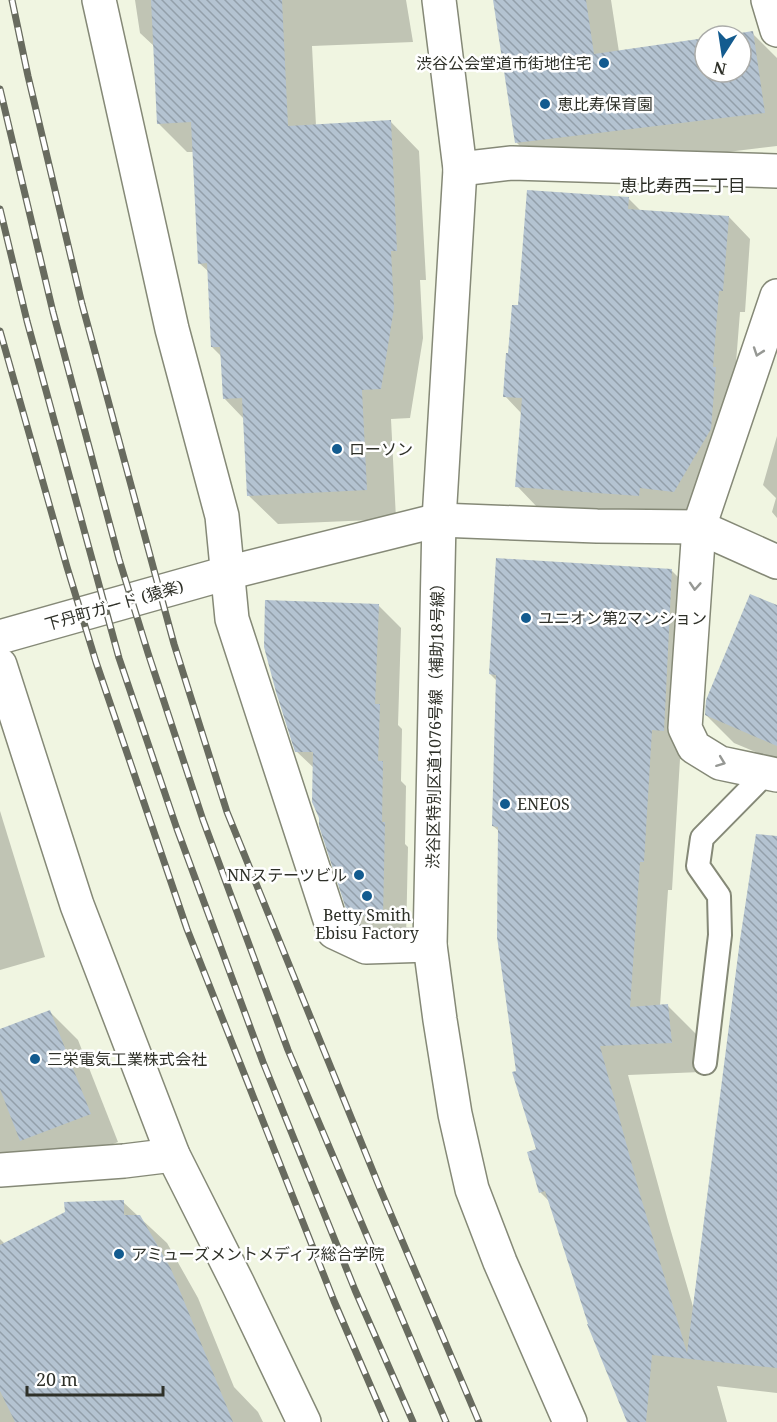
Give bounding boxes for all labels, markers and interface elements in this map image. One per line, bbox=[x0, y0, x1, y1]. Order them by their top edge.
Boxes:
north arrow bbox=[693, 24, 753, 84]
place label: 渋谷公会堂道市街地住宅 bbox=[416, 52, 592, 74]
marker: 渋谷公会堂道市街地住宅 bbox=[597, 56, 611, 70]
text: N bbox=[711, 57, 728, 81]
place label: 恵比寿保育園 bbox=[557, 93, 653, 115]
marker: 恵比寿保育園 bbox=[538, 97, 552, 111]
district label: 恵比寿西二丁目 bbox=[620, 173, 746, 197]
one-way arrow bbox=[753, 346, 766, 357]
place label: ローソン bbox=[349, 438, 413, 460]
marker: ローソン bbox=[330, 442, 344, 456]
street label: 下丹町ガード (猿楽) bbox=[42, 575, 186, 635]
street label: 渋谷区特別区道1076号線（補助18号線） bbox=[421, 575, 449, 869]
one-way arrow bbox=[689, 581, 702, 590]
place label: ユニオン第2マンション bbox=[538, 607, 707, 629]
marker: ユニオン第2マンション bbox=[519, 611, 533, 625]
one-way arrow bbox=[716, 754, 726, 767]
place label: ENEOS bbox=[517, 793, 570, 815]
marker: ENEOS bbox=[498, 797, 512, 811]
place label: NNステーツビル bbox=[227, 864, 347, 886]
marker: NNステーツビル bbox=[352, 868, 366, 882]
marker: Betty Smith Ebisu Factory bbox=[360, 889, 374, 903]
place label: Betty Smith Ebisu Factory bbox=[315, 904, 420, 944]
place label: 三栄電気工業株式会社 bbox=[47, 1048, 207, 1070]
marker: 三栄電気工業株式会社 bbox=[28, 1052, 42, 1066]
place label: アミューズメントメディア総合学院 bbox=[131, 1243, 385, 1265]
marker: アミューズメントメディア総合学院 bbox=[112, 1247, 126, 1261]
scale bar bbox=[27, 1359, 164, 1397]
text: 20 m bbox=[36, 1367, 78, 1391]

